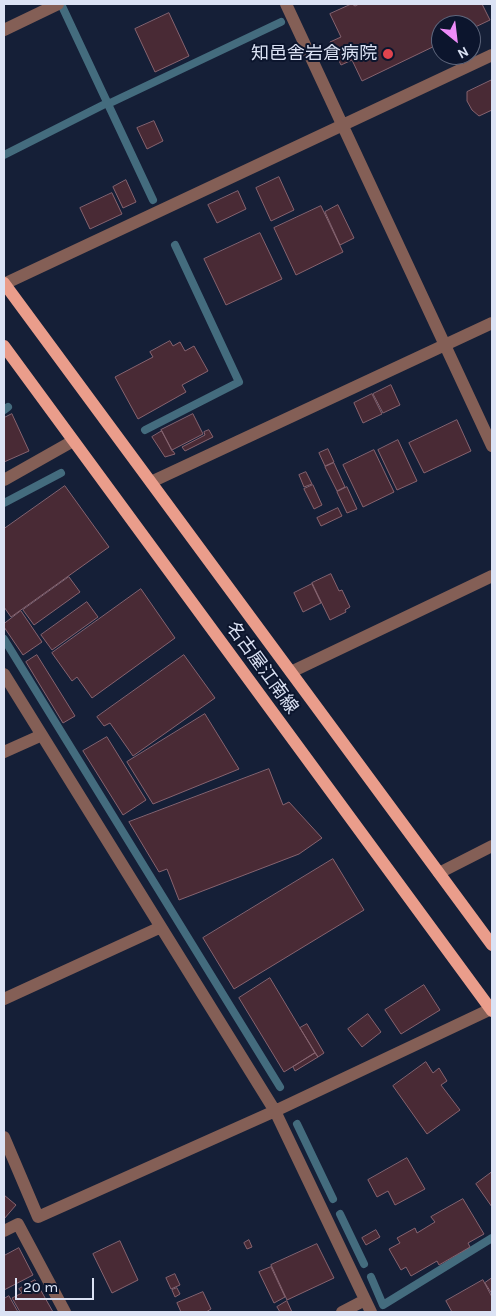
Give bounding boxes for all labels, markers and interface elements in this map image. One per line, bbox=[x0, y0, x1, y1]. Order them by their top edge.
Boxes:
north arrow bbox=[431, 15, 481, 65]
place label: 知邑舎岩倉病院 bbox=[251, 43, 377, 65]
text: N bbox=[455, 43, 472, 63]
marker: 知邑舎岩倉病院 bbox=[381, 47, 395, 61]
street label: 名古屋江南線 bbox=[222, 618, 302, 718]
scale bar bbox=[18, 1268, 96, 1300]
text: 20 m bbox=[23, 1278, 58, 1296]

